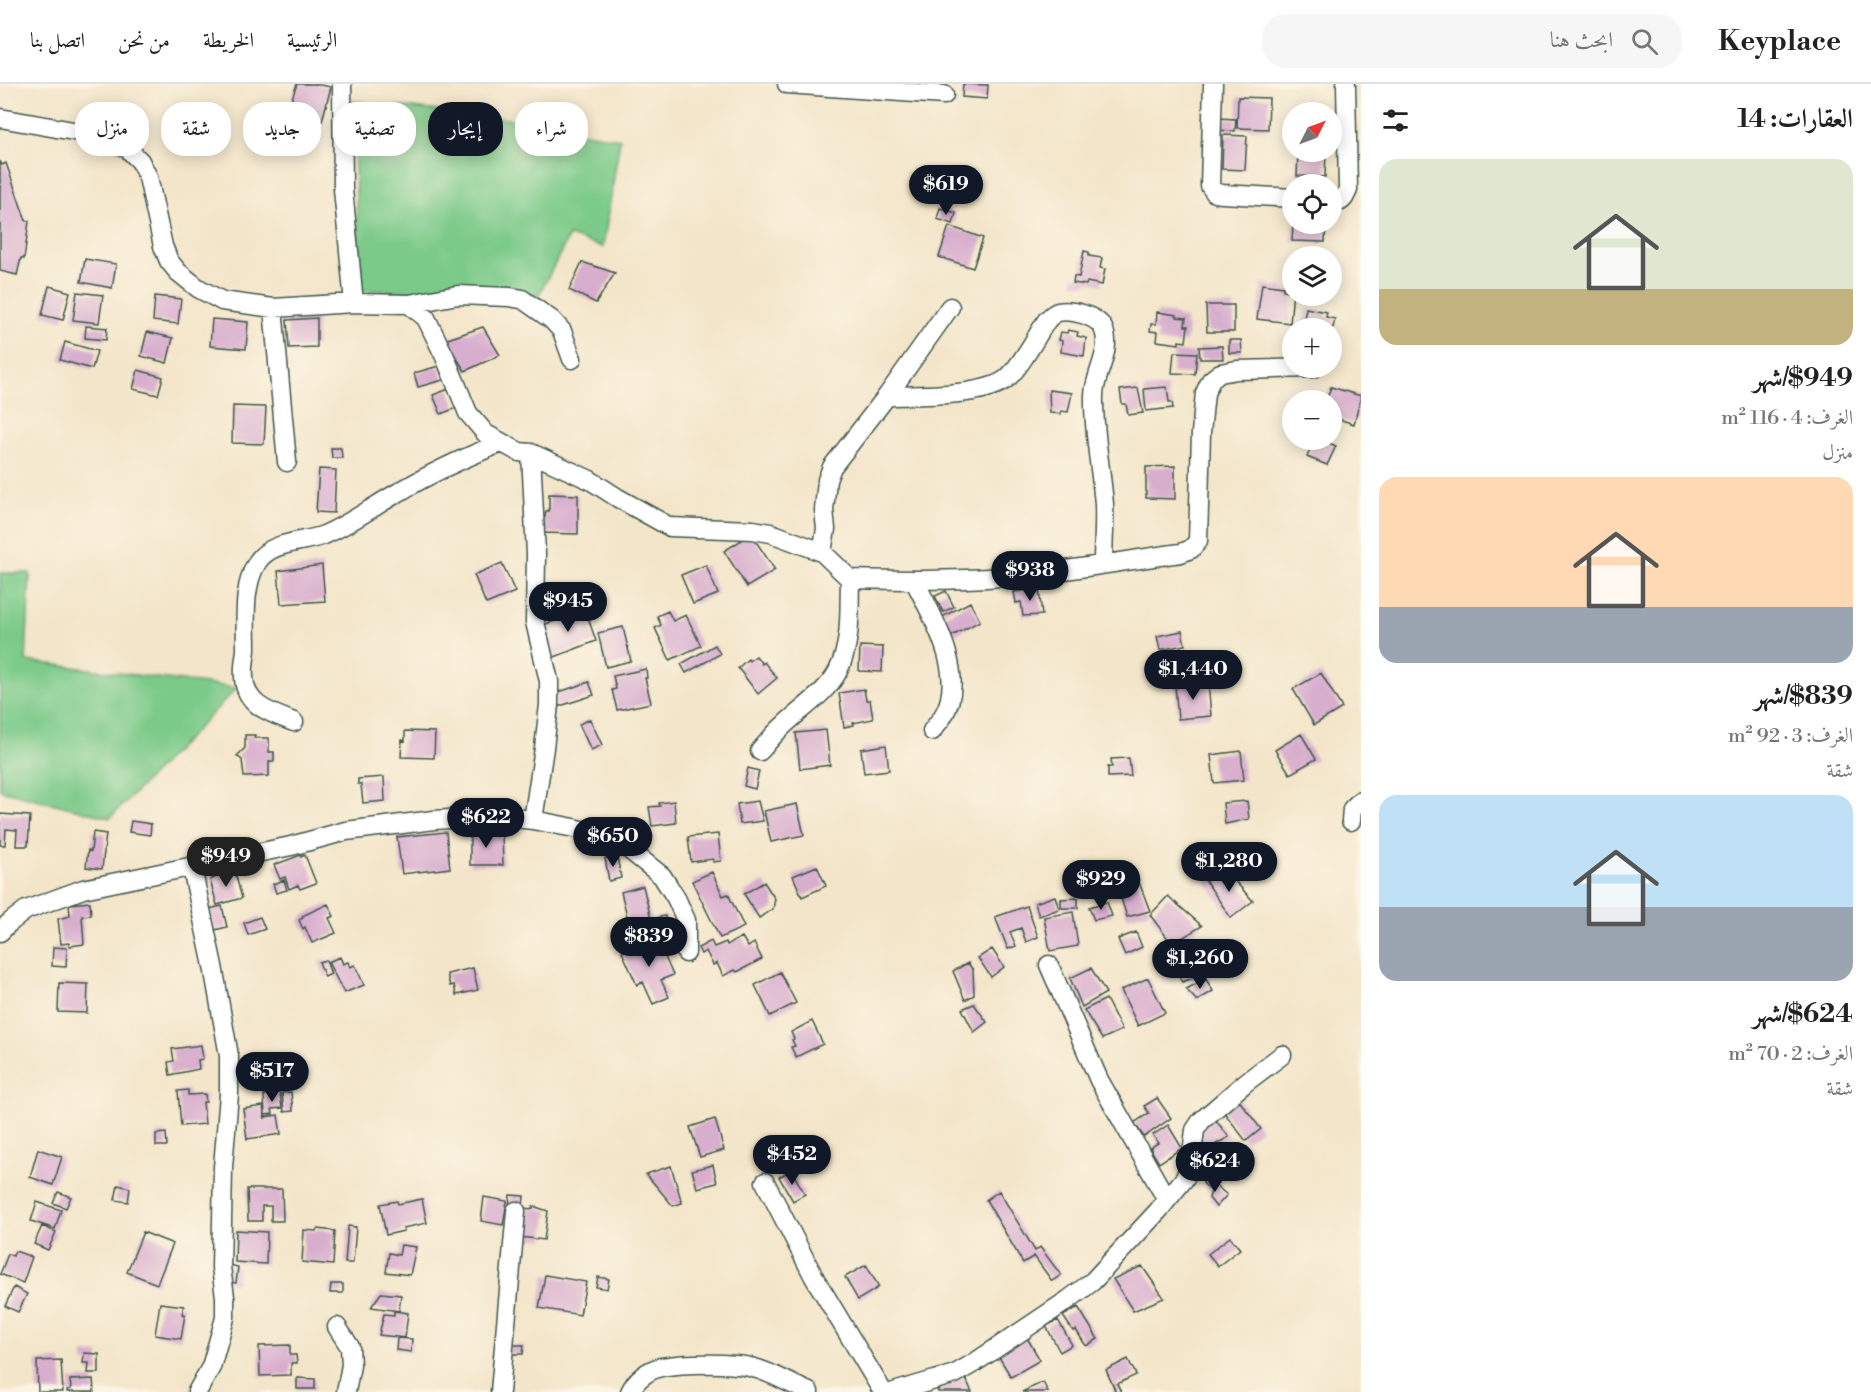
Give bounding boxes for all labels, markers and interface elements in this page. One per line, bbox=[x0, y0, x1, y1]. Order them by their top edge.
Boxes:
search box bbox=[1262, 14, 1682, 68]
text: Keyplace bbox=[1718, 24, 1841, 59]
icon: search bbox=[1628, 25, 1661, 58]
text: ابحث هنا bbox=[1550, 27, 1613, 54]
text: اتصل بنا bbox=[30, 28, 85, 54]
text: من نحن bbox=[118, 28, 170, 54]
text: الخريطة bbox=[203, 28, 254, 54]
text: الرئيسية bbox=[287, 28, 337, 54]
chip: منزل bbox=[75, 102, 149, 156]
chip: شقة bbox=[161, 102, 231, 156]
chip: جديد bbox=[243, 102, 321, 156]
chip: تصفية bbox=[333, 102, 416, 156]
chip: إيجار bbox=[428, 102, 503, 156]
chip: شراء bbox=[515, 102, 588, 156]
north arrow bbox=[1282, 102, 1342, 162]
map controls bbox=[1282, 102, 1342, 450]
text: العقارات: 14 bbox=[1737, 103, 1853, 135]
icon: filters bbox=[1379, 104, 1412, 137]
pin: $619 bbox=[910, 165, 982, 216]
text: $619 bbox=[923, 172, 969, 197]
button: locate bbox=[1282, 174, 1342, 234]
icon: home bbox=[1562, 198, 1670, 306]
button: layers bbox=[1282, 246, 1342, 306]
button: + bbox=[1282, 318, 1342, 378]
text: $949/شهر bbox=[1753, 362, 1853, 394]
button: − bbox=[1282, 390, 1342, 450]
text: الغرف: 4 · 116 m² bbox=[1721, 406, 1853, 431]
text: منزل bbox=[1822, 441, 1853, 466]
icon: home bbox=[1562, 516, 1670, 624]
pin: $938 bbox=[994, 551, 1066, 602]
text: $938 bbox=[1005, 558, 1055, 583]
pin: $945 bbox=[532, 582, 604, 633]
text: $945 bbox=[543, 589, 593, 614]
pin: $1,440 bbox=[1144, 650, 1242, 701]
text: $1,440 bbox=[1158, 657, 1228, 682]
text: $839/شهر bbox=[1754, 680, 1853, 712]
text: الغرف: 3 · 92 m² bbox=[1728, 724, 1853, 749]
text: شقة bbox=[1827, 759, 1853, 784]
pin: $622 bbox=[450, 798, 522, 849]
text: $622 bbox=[461, 805, 511, 830]
pin: $650 bbox=[577, 817, 649, 868]
text: $650 bbox=[587, 824, 639, 849]
icon: home bbox=[1562, 834, 1670, 942]
pin: $949 bbox=[190, 837, 262, 888]
pin: $1,280 bbox=[1180, 842, 1278, 893]
text: $949 bbox=[201, 844, 251, 869]
text: $1,280 bbox=[1195, 849, 1263, 874]
pin: $929 bbox=[1065, 860, 1137, 911]
text: $929 bbox=[1076, 867, 1126, 892]
pin: $839 bbox=[613, 917, 685, 968]
text: $839 bbox=[624, 924, 674, 949]
pin: $1,260 bbox=[1151, 939, 1249, 990]
text: $1,260 bbox=[1166, 946, 1234, 971]
text: $624/شهر bbox=[1753, 998, 1853, 1030]
text: الغرف: 2 · 70 m² bbox=[1728, 1042, 1853, 1067]
pin: $517 bbox=[236, 1052, 308, 1103]
text: $517 bbox=[250, 1059, 294, 1084]
text: شقة bbox=[1827, 1077, 1853, 1102]
pin: $452 bbox=[756, 1135, 828, 1186]
text: $452 bbox=[767, 1142, 817, 1167]
pin: $624 bbox=[1179, 1142, 1251, 1193]
text: $624 bbox=[1190, 1149, 1240, 1174]

